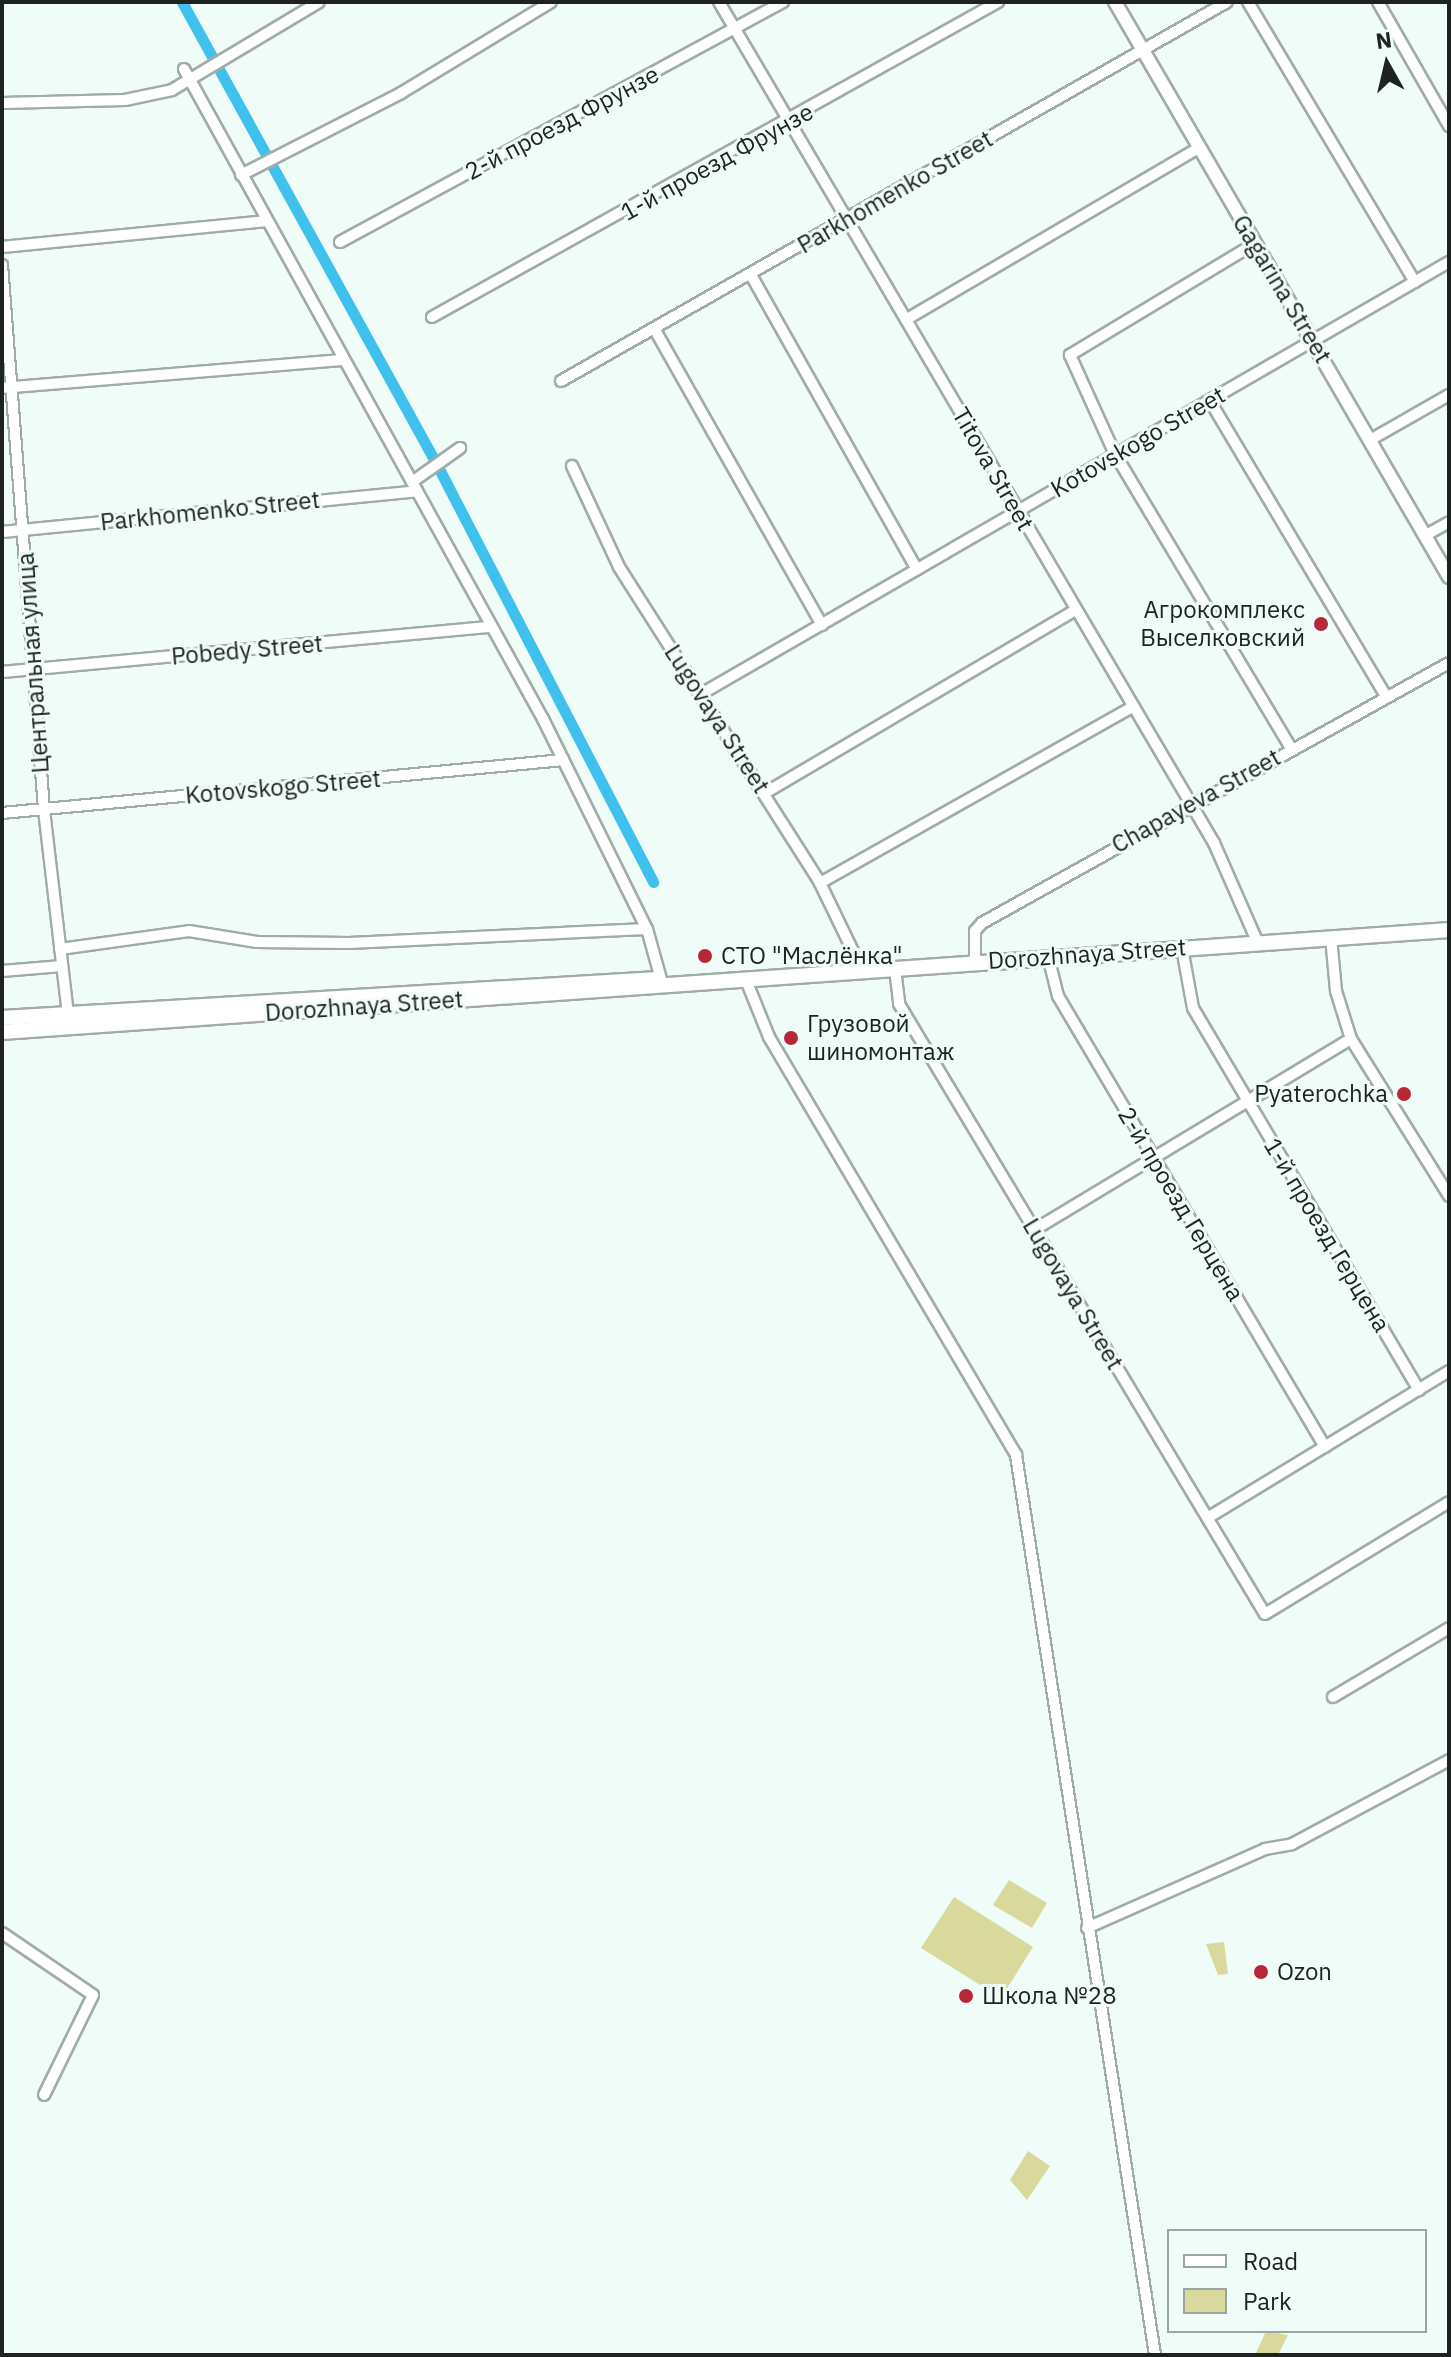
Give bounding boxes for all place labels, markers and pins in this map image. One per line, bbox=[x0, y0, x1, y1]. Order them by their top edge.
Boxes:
place label: Агрокомплекс Выселковский bbox=[1140, 596, 1305, 652]
marker: Агрокомплекс Выселковский bbox=[1312, 615, 1330, 633]
place label: СТО "Маслёнка" bbox=[721, 942, 902, 970]
marker: СТО "Маслёнка" bbox=[696, 947, 714, 965]
place label: Грузовой шиномонтаж bbox=[807, 1010, 954, 1066]
marker: Грузовой шиномонтаж bbox=[782, 1029, 800, 1047]
place label: Pyaterochka bbox=[1254, 1080, 1388, 1108]
marker: Pyaterochka bbox=[1395, 1085, 1413, 1103]
place label: Ozon bbox=[1277, 1958, 1332, 1986]
marker: Ozon bbox=[1252, 1963, 1270, 1981]
place label: Школа №28 bbox=[982, 1982, 1117, 2010]
marker: Школа №28 bbox=[957, 1987, 975, 2005]

